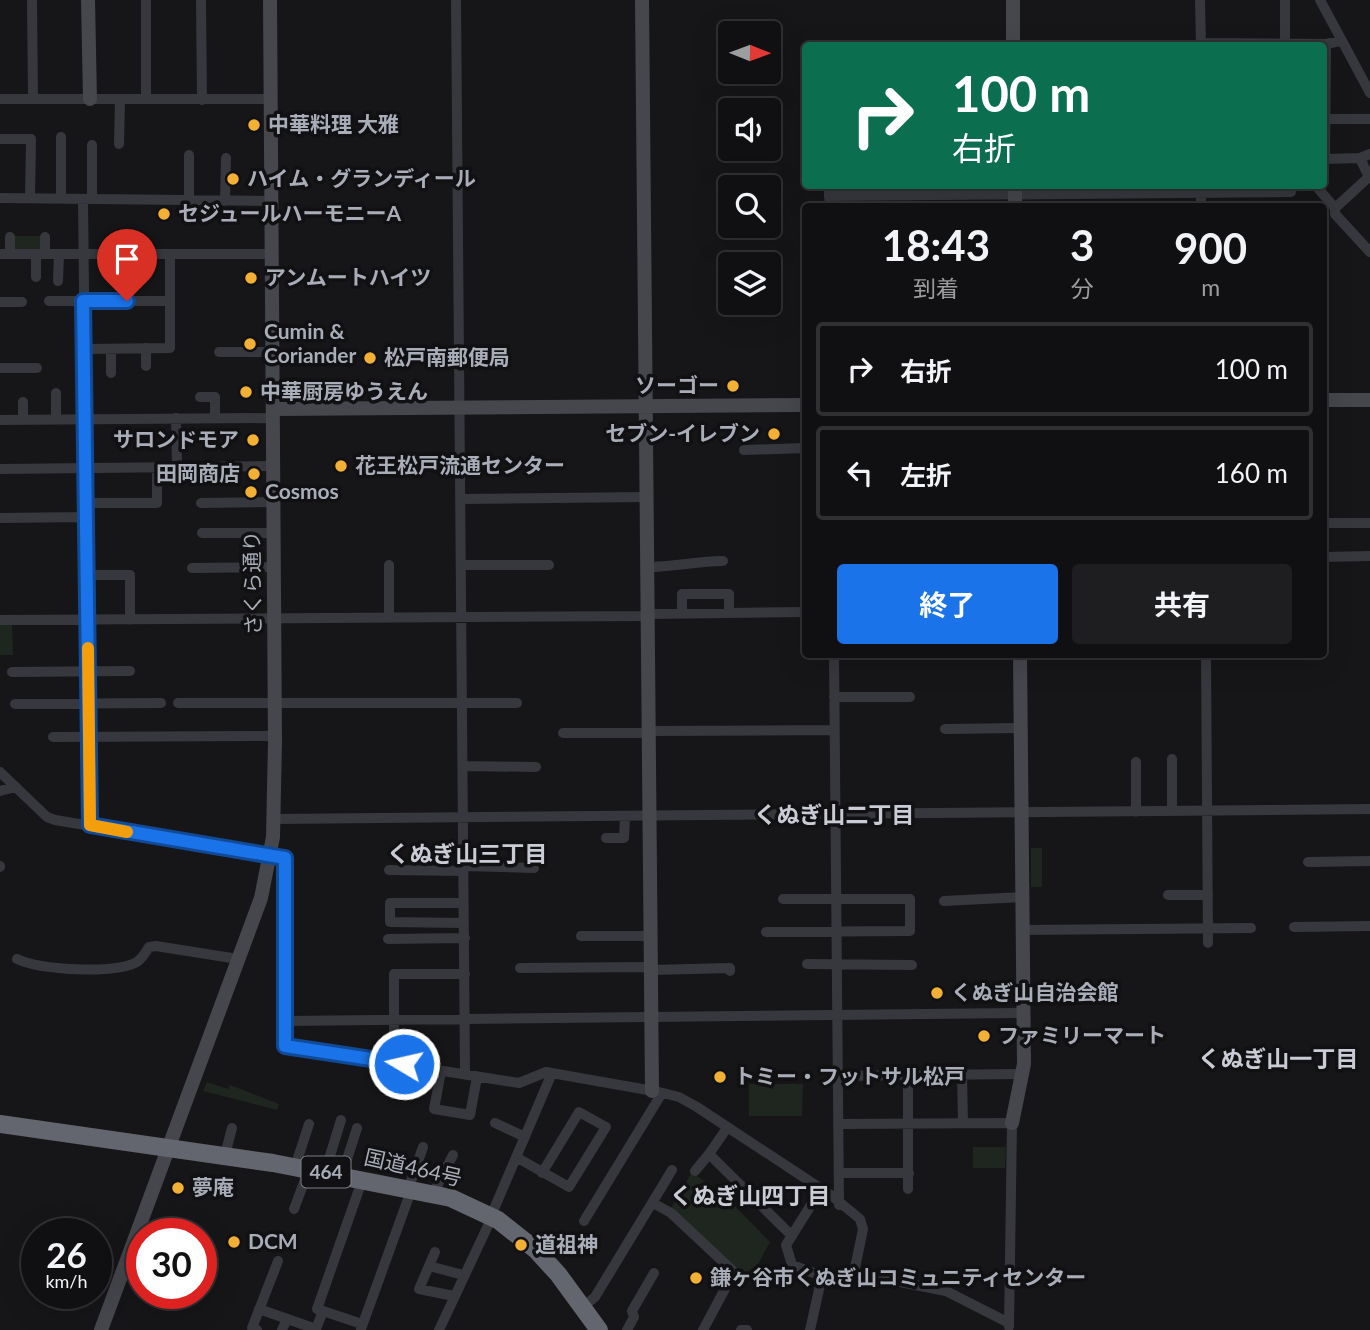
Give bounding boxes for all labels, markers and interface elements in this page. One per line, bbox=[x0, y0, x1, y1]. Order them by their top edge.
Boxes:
north arrow bbox=[718, 21, 780, 84]
map controls bbox=[718, 21, 781, 315]
text: 100 m bbox=[952, 64, 1090, 122]
icon: right bbox=[837, 70, 928, 161]
button: sound bbox=[718, 98, 781, 161]
place label: 中華料理 大雅 bbox=[268, 111, 399, 136]
marker: 中華料理 大雅 bbox=[246, 117, 262, 133]
text: 右折 bbox=[952, 128, 1016, 167]
place label: ハイム・グランディール bbox=[247, 165, 476, 190]
marker: ハイム・グランディール bbox=[225, 171, 241, 187]
button: search bbox=[718, 175, 781, 238]
place label: セジュールハーモニーA bbox=[178, 200, 402, 225]
marker: セジュールハーモニーA bbox=[156, 206, 172, 222]
text: 18:43 bbox=[882, 220, 990, 270]
text: 3 bbox=[1070, 220, 1094, 270]
text: 900 bbox=[1174, 223, 1247, 273]
pin bbox=[97, 229, 157, 301]
icon: arrive bbox=[108, 240, 146, 278]
button: layers bbox=[718, 252, 781, 315]
place label: アンムートハイツ bbox=[265, 264, 431, 289]
marker: アンムートハイツ bbox=[243, 270, 259, 286]
text: m bbox=[1201, 273, 1220, 301]
text: 到着 bbox=[913, 274, 959, 302]
text: 分 bbox=[1071, 274, 1094, 302]
place label: Cumin & Coriander bbox=[264, 318, 357, 367]
marker: Cumin & Coriander bbox=[242, 336, 258, 352]
place label: 松戸南郵便局 bbox=[384, 344, 510, 369]
marker: 松戸南郵便局 bbox=[362, 350, 378, 366]
icon: right bbox=[841, 350, 879, 388]
text: 100 m bbox=[1215, 353, 1288, 385]
text: 右折 bbox=[900, 355, 952, 387]
place label: ソーゴー bbox=[635, 372, 719, 397]
place label: 中華厨房ゆうえん bbox=[260, 378, 428, 403]
marker: ソーゴー bbox=[725, 378, 741, 394]
marker: 中華厨房ゆうえん bbox=[238, 384, 254, 400]
place label: セブン-イレブン bbox=[605, 420, 760, 445]
place label: サロンドモア bbox=[113, 426, 239, 451]
marker: セブン-イレブン bbox=[766, 426, 782, 442]
marker: サロンドモア bbox=[245, 432, 261, 448]
place label: 花王松戸流通センター bbox=[355, 452, 565, 477]
icon: left bbox=[841, 454, 879, 492]
text: 160 m bbox=[1215, 457, 1288, 489]
marker: 花王松戸流通センター bbox=[333, 458, 349, 474]
text: 左折 bbox=[900, 459, 952, 491]
place label: 田岡商店 bbox=[156, 460, 240, 485]
marker: 田岡商店 bbox=[246, 466, 262, 482]
place label: Cosmos bbox=[265, 478, 339, 503]
marker: Cosmos bbox=[243, 484, 259, 500]
street label: さくら通り bbox=[238, 530, 265, 636]
button: 終了 bbox=[837, 564, 1058, 644]
button: 共有 bbox=[1072, 564, 1292, 644]
district label: くぬぎ山二丁目 bbox=[754, 800, 914, 828]
district label: くぬぎ山三丁目 bbox=[387, 839, 547, 867]
place label: くぬぎ山自治会館 bbox=[951, 979, 1119, 1004]
marker: くぬぎ山自治会館 bbox=[929, 985, 945, 1001]
place label: ファミリーマート bbox=[998, 1022, 1166, 1047]
position arrow bbox=[367, 1027, 441, 1101]
marker: ファミリーマート bbox=[976, 1028, 992, 1044]
district label: くぬぎ山一丁目 bbox=[1198, 1044, 1358, 1072]
place label: トミー・フットサル松戸 bbox=[734, 1063, 965, 1088]
marker: トミー・フットサル松戸 bbox=[712, 1069, 728, 1085]
street label: 国道464号 bbox=[362, 1143, 465, 1190]
road number: 464 bbox=[302, 1156, 350, 1188]
place label: 夢庵 bbox=[192, 1174, 234, 1199]
marker: 夢庵 bbox=[170, 1180, 186, 1196]
district label: くぬぎ山四丁目 bbox=[670, 1181, 830, 1209]
speed limit sign: 30 bbox=[126, 1218, 217, 1309]
place label: DCM bbox=[248, 1228, 298, 1253]
place label: 道祖神 bbox=[535, 1231, 598, 1256]
text: 26 bbox=[46, 1233, 87, 1275]
marker: DCM bbox=[226, 1234, 242, 1250]
marker: 道祖神 bbox=[513, 1237, 529, 1253]
place label: 鎌ヶ谷市くぬぎ山コミュニティセンター bbox=[710, 1264, 1086, 1289]
text: km/h bbox=[45, 1270, 88, 1292]
marker: 鎌ヶ谷市くぬぎ山コミュニティセンター bbox=[688, 1270, 704, 1286]

